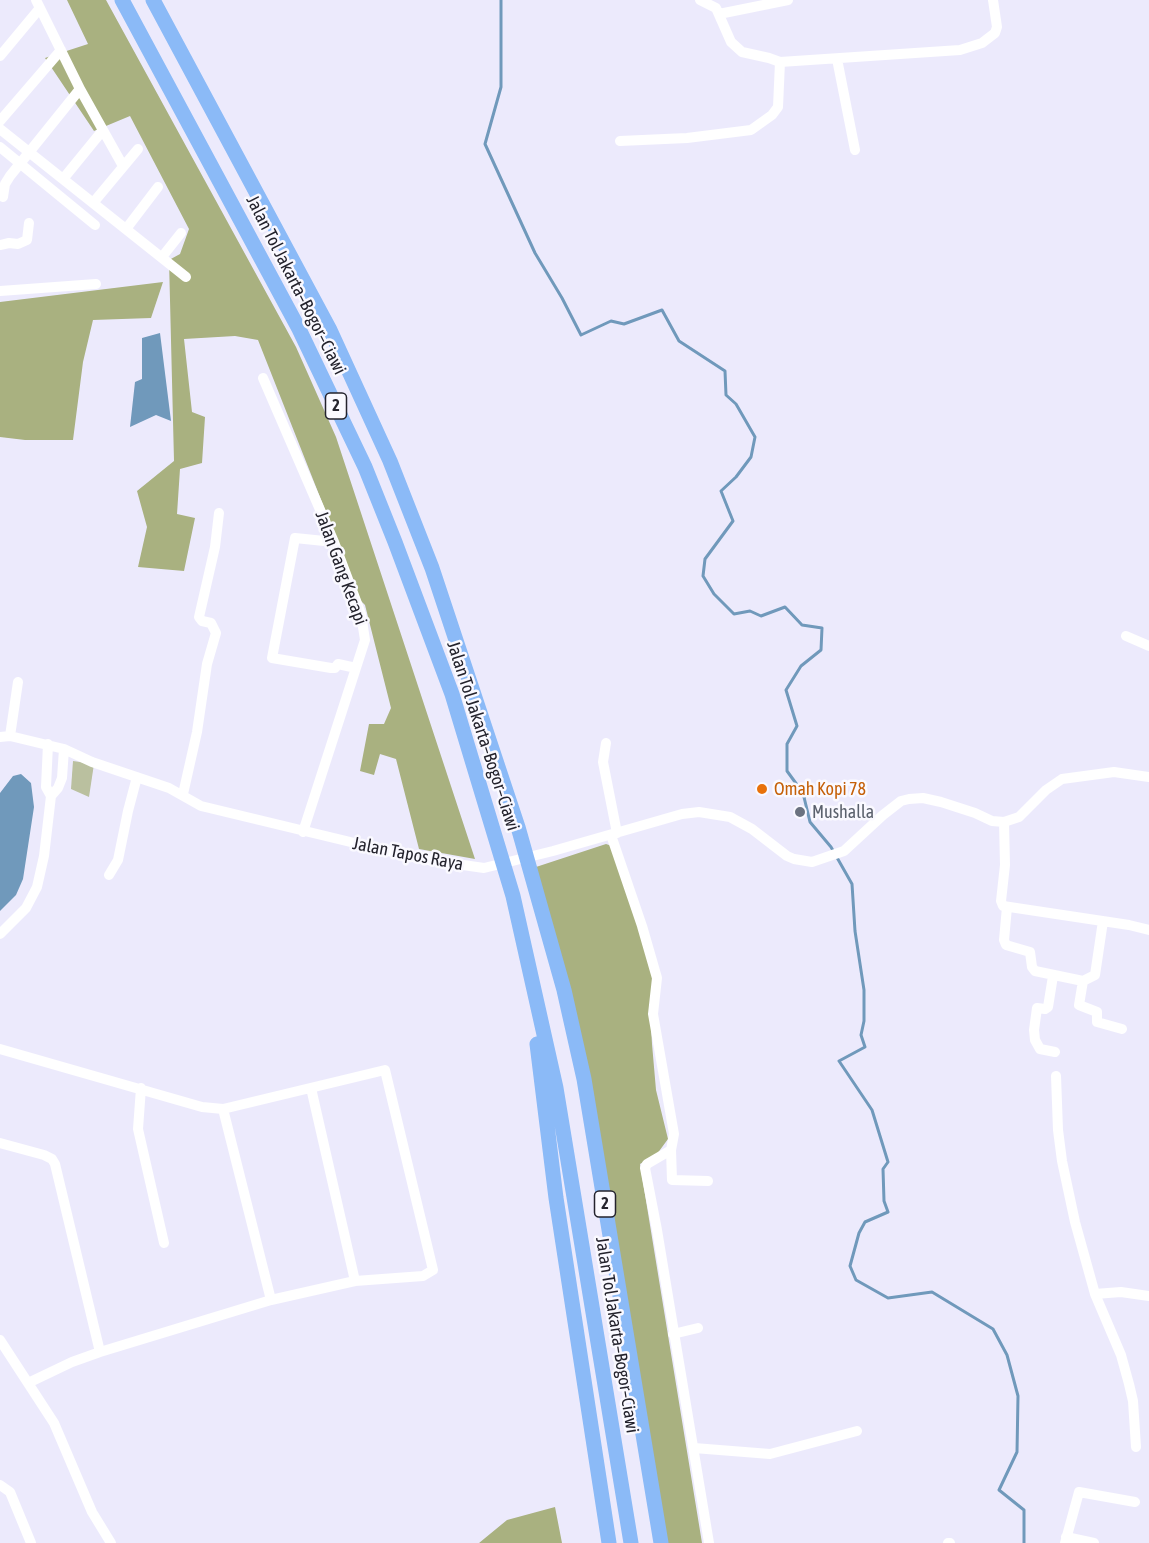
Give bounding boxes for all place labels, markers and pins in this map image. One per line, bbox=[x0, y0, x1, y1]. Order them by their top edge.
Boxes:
place label: Omah Kopi 78 bbox=[774, 778, 866, 800]
marker: Omah Kopi 78 bbox=[755, 782, 769, 796]
place label: Mushalla bbox=[812, 801, 874, 823]
marker: Mushalla bbox=[793, 805, 807, 819]

